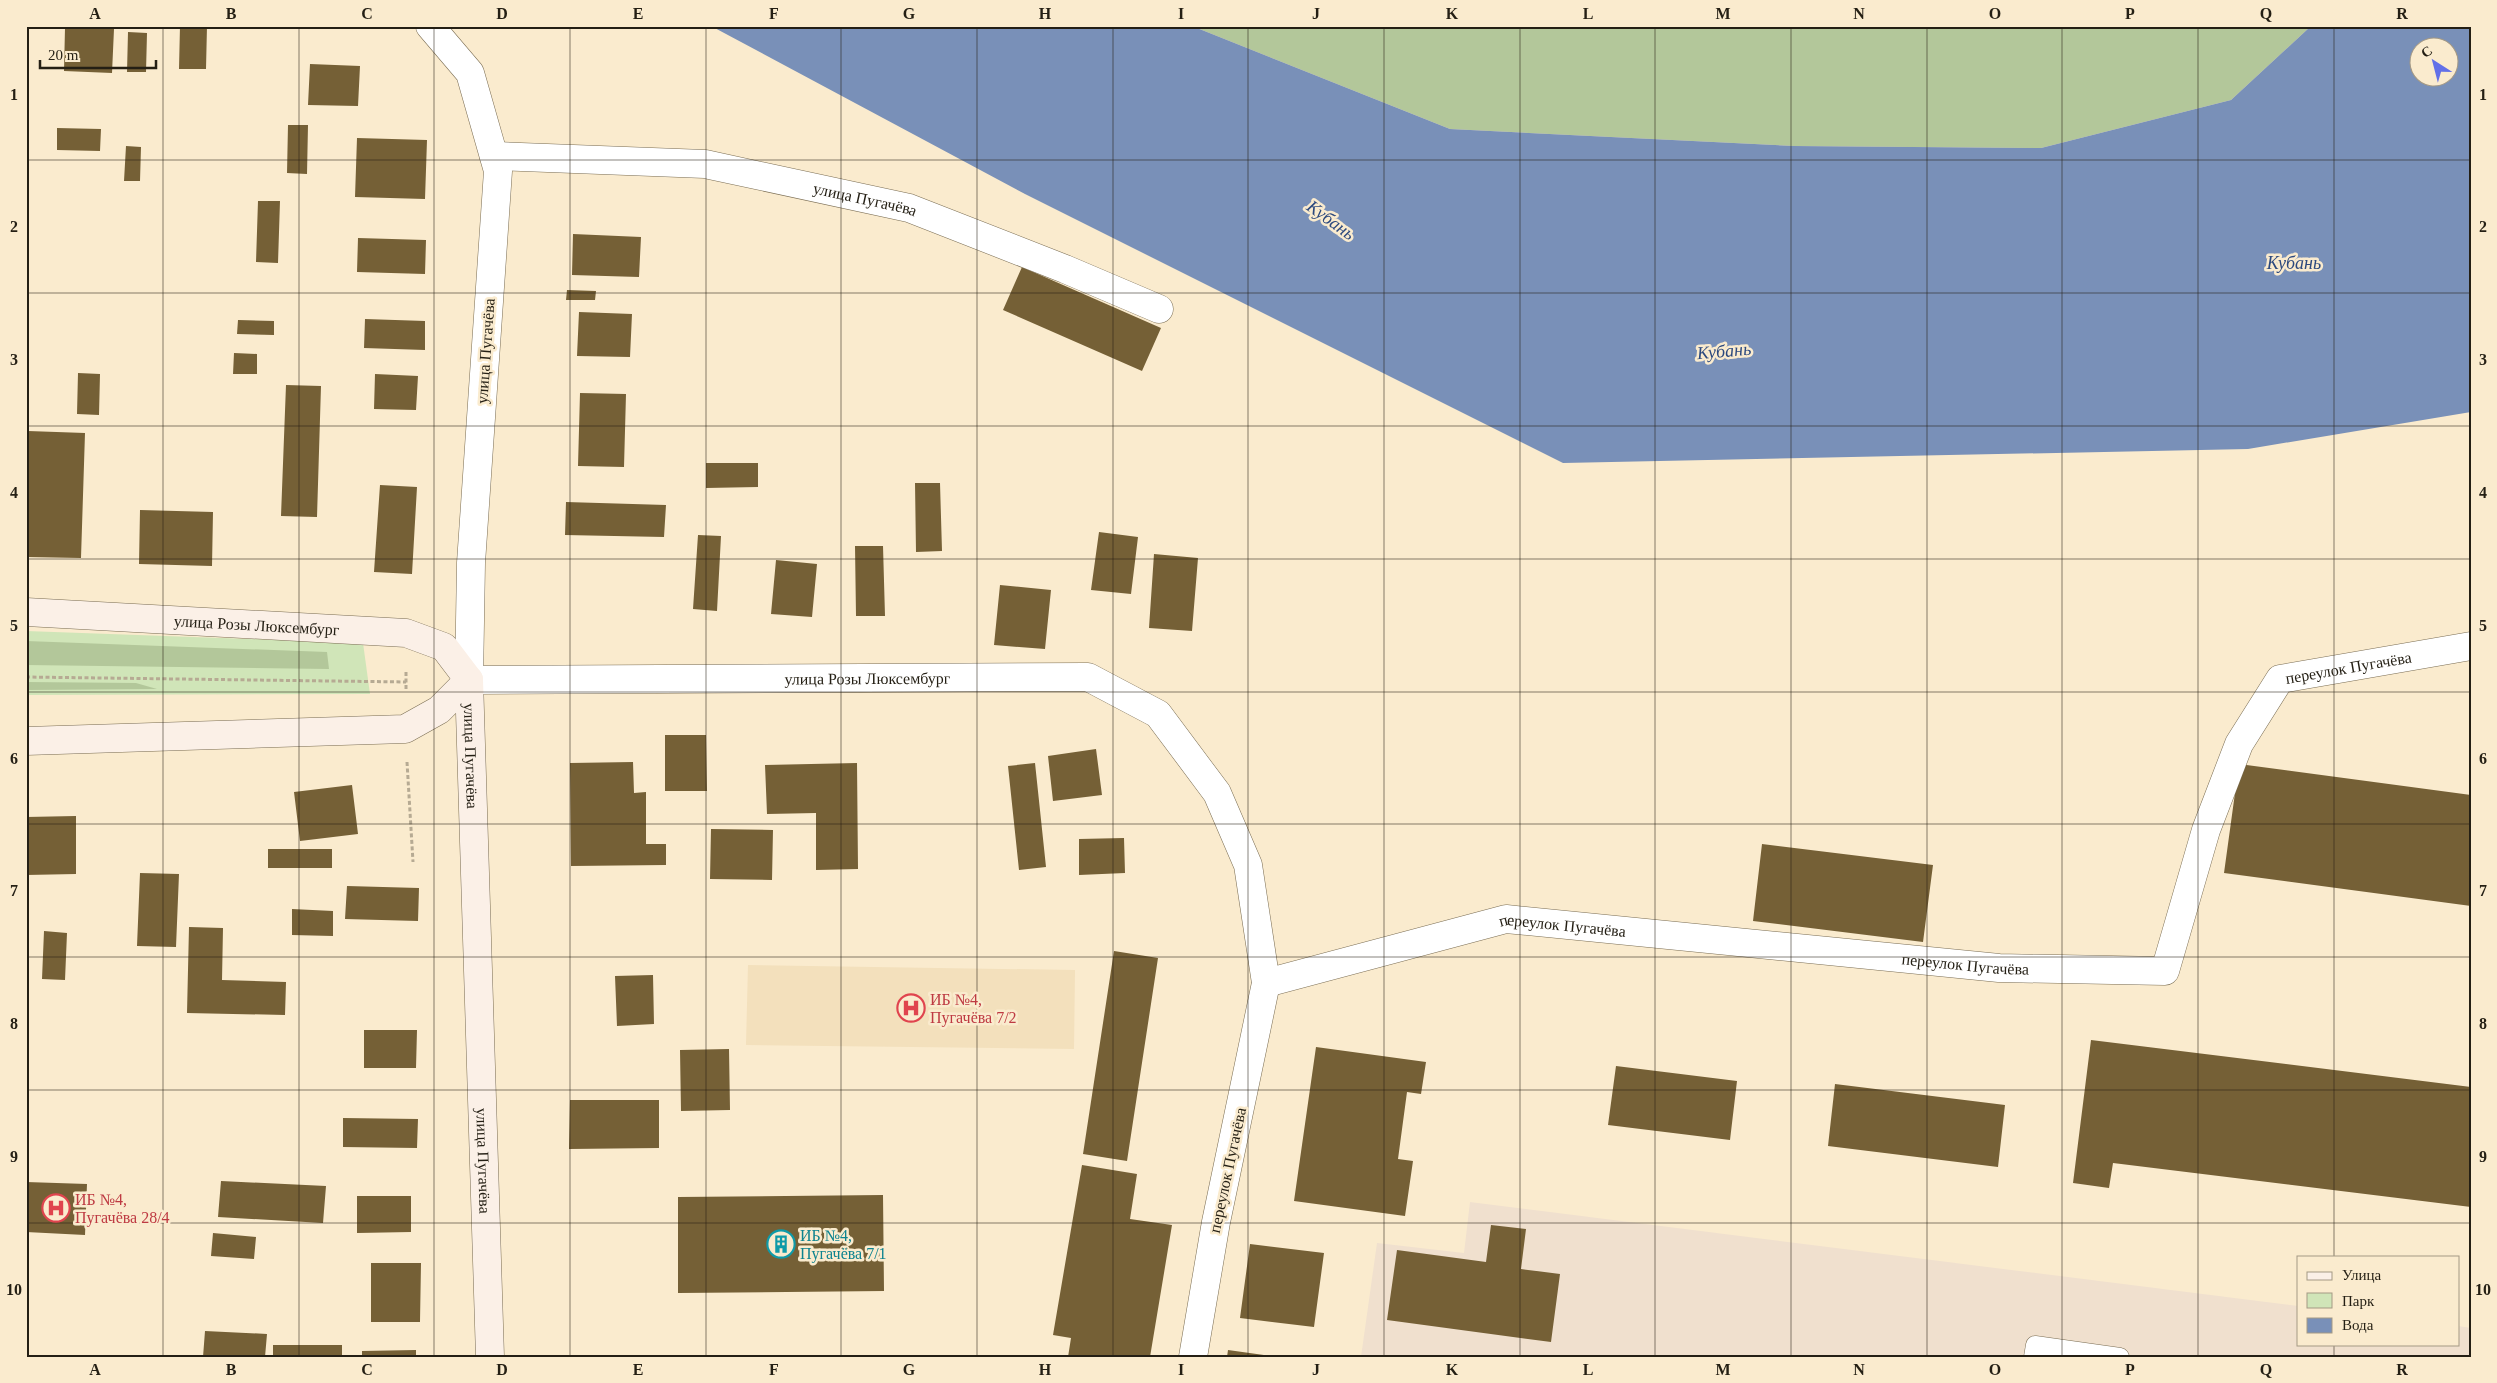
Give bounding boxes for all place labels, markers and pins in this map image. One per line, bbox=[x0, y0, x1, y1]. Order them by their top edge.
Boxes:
place label: ИБ №4, Пугачёва 7/2 bbox=[930, 991, 1017, 1027]
hospital icon: ИБ №4, Пугачёва 7/2 bbox=[896, 993, 926, 1023]
place label: ИБ №4, Пугачёва 28/4 bbox=[75, 1191, 170, 1227]
hospital icon: ИБ №4, Пугачёва 28/4 bbox=[41, 1193, 71, 1223]
place label: ИБ №4, Пугачёва 7/1 bbox=[800, 1227, 887, 1263]
building icon: ИБ №4, Пугачёва 7/1 bbox=[766, 1229, 796, 1259]

